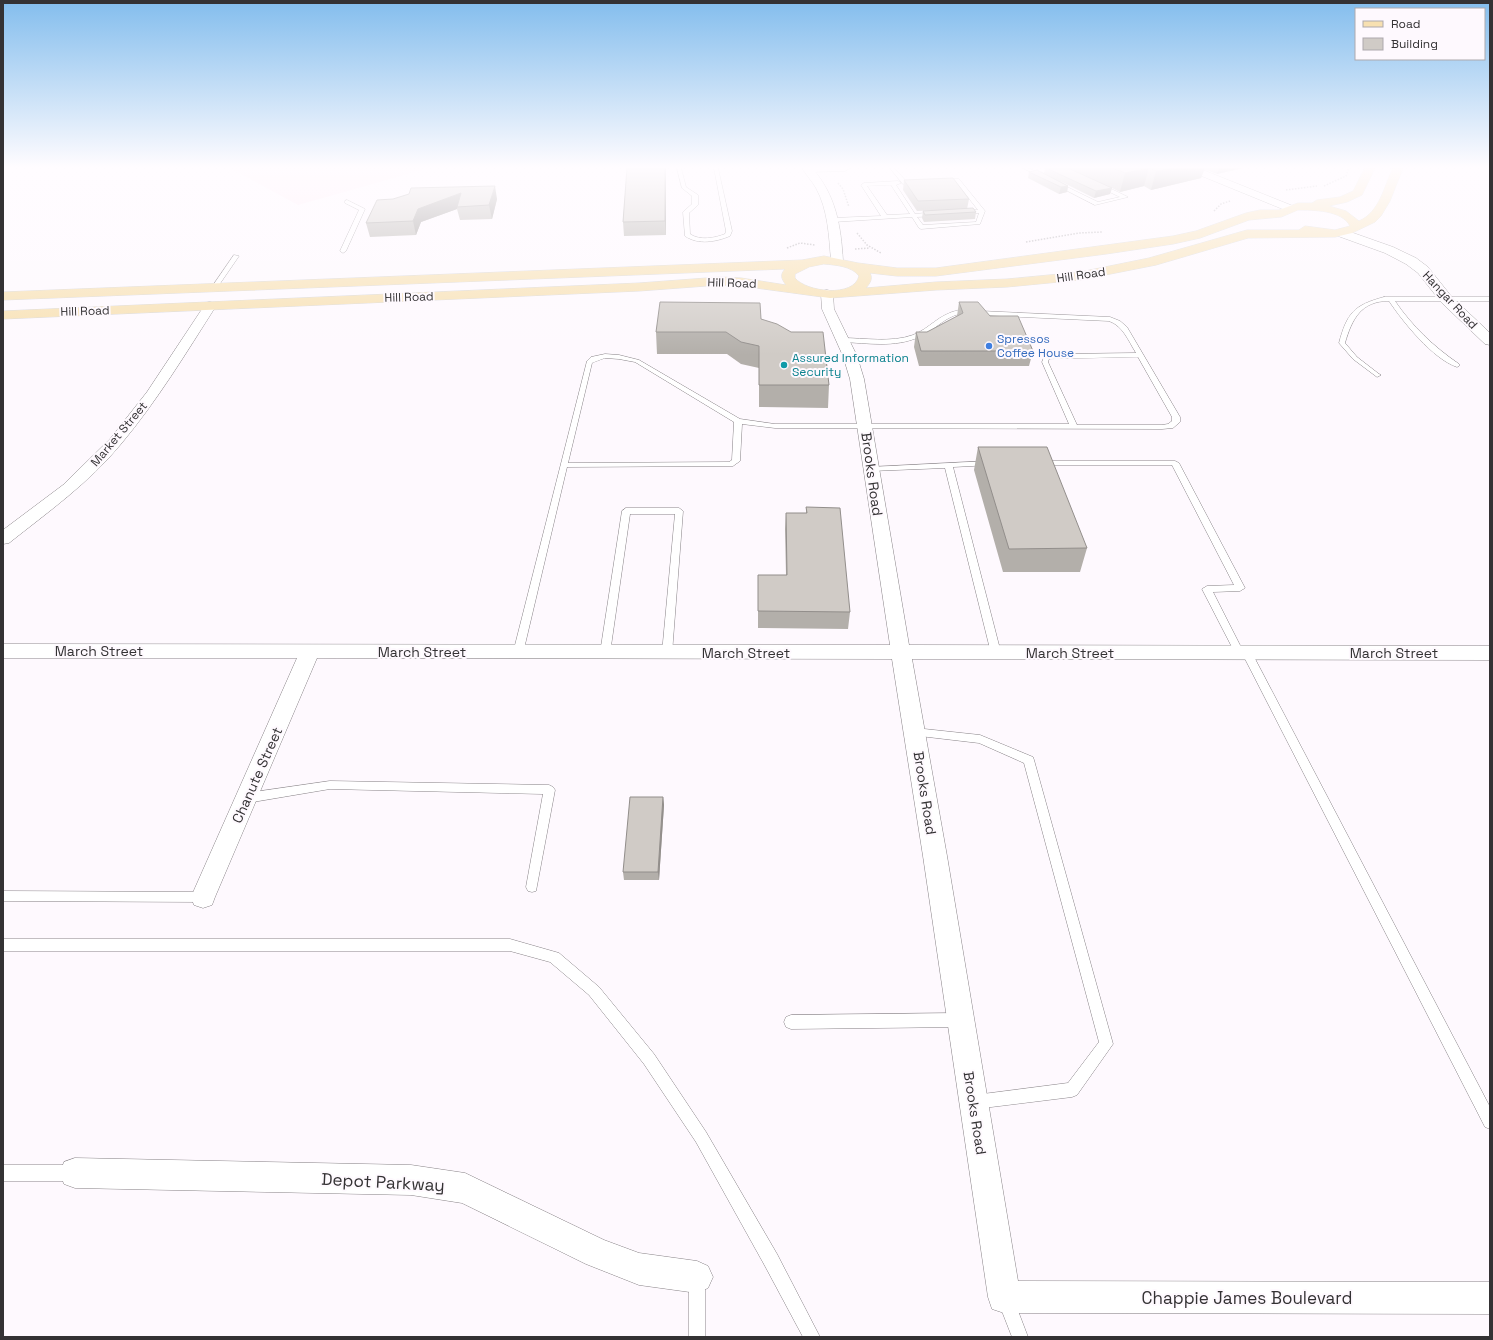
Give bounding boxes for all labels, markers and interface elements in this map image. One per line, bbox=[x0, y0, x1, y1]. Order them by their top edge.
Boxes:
legend bbox=[1355, 8, 1485, 60]
text: Road bbox=[1391, 16, 1420, 32]
text: Building bbox=[1391, 36, 1438, 52]
street label: Hill Road bbox=[1056, 264, 1106, 286]
street label: Hangar Road bbox=[1419, 268, 1481, 332]
street label: Hill Road bbox=[707, 274, 757, 292]
street label: Hill Road bbox=[384, 288, 434, 306]
street label: Hill Road bbox=[60, 302, 110, 320]
place label: Spressos Coffee House bbox=[997, 331, 1074, 361]
marker: Spressos Coffee House bbox=[984, 341, 994, 351]
place label: Assured Information Security bbox=[792, 350, 909, 380]
marker: Assured Information Security bbox=[779, 360, 789, 370]
street label: Market Street bbox=[87, 398, 151, 470]
street label: Brooks Road bbox=[857, 431, 887, 517]
street label: March Street bbox=[55, 642, 143, 660]
street label: March Street bbox=[378, 643, 466, 661]
street label: March Street bbox=[702, 644, 790, 662]
street label: March Street bbox=[1026, 644, 1114, 662]
street label: March Street bbox=[1350, 644, 1438, 662]
street label: Chanute Street bbox=[228, 724, 286, 826]
street label: Brooks Road bbox=[910, 750, 940, 836]
street label: Brooks Road bbox=[960, 1070, 990, 1156]
street label: Depot Parkway bbox=[321, 1168, 445, 1196]
street label: Chappie James Boulevard bbox=[1142, 1287, 1352, 1309]

